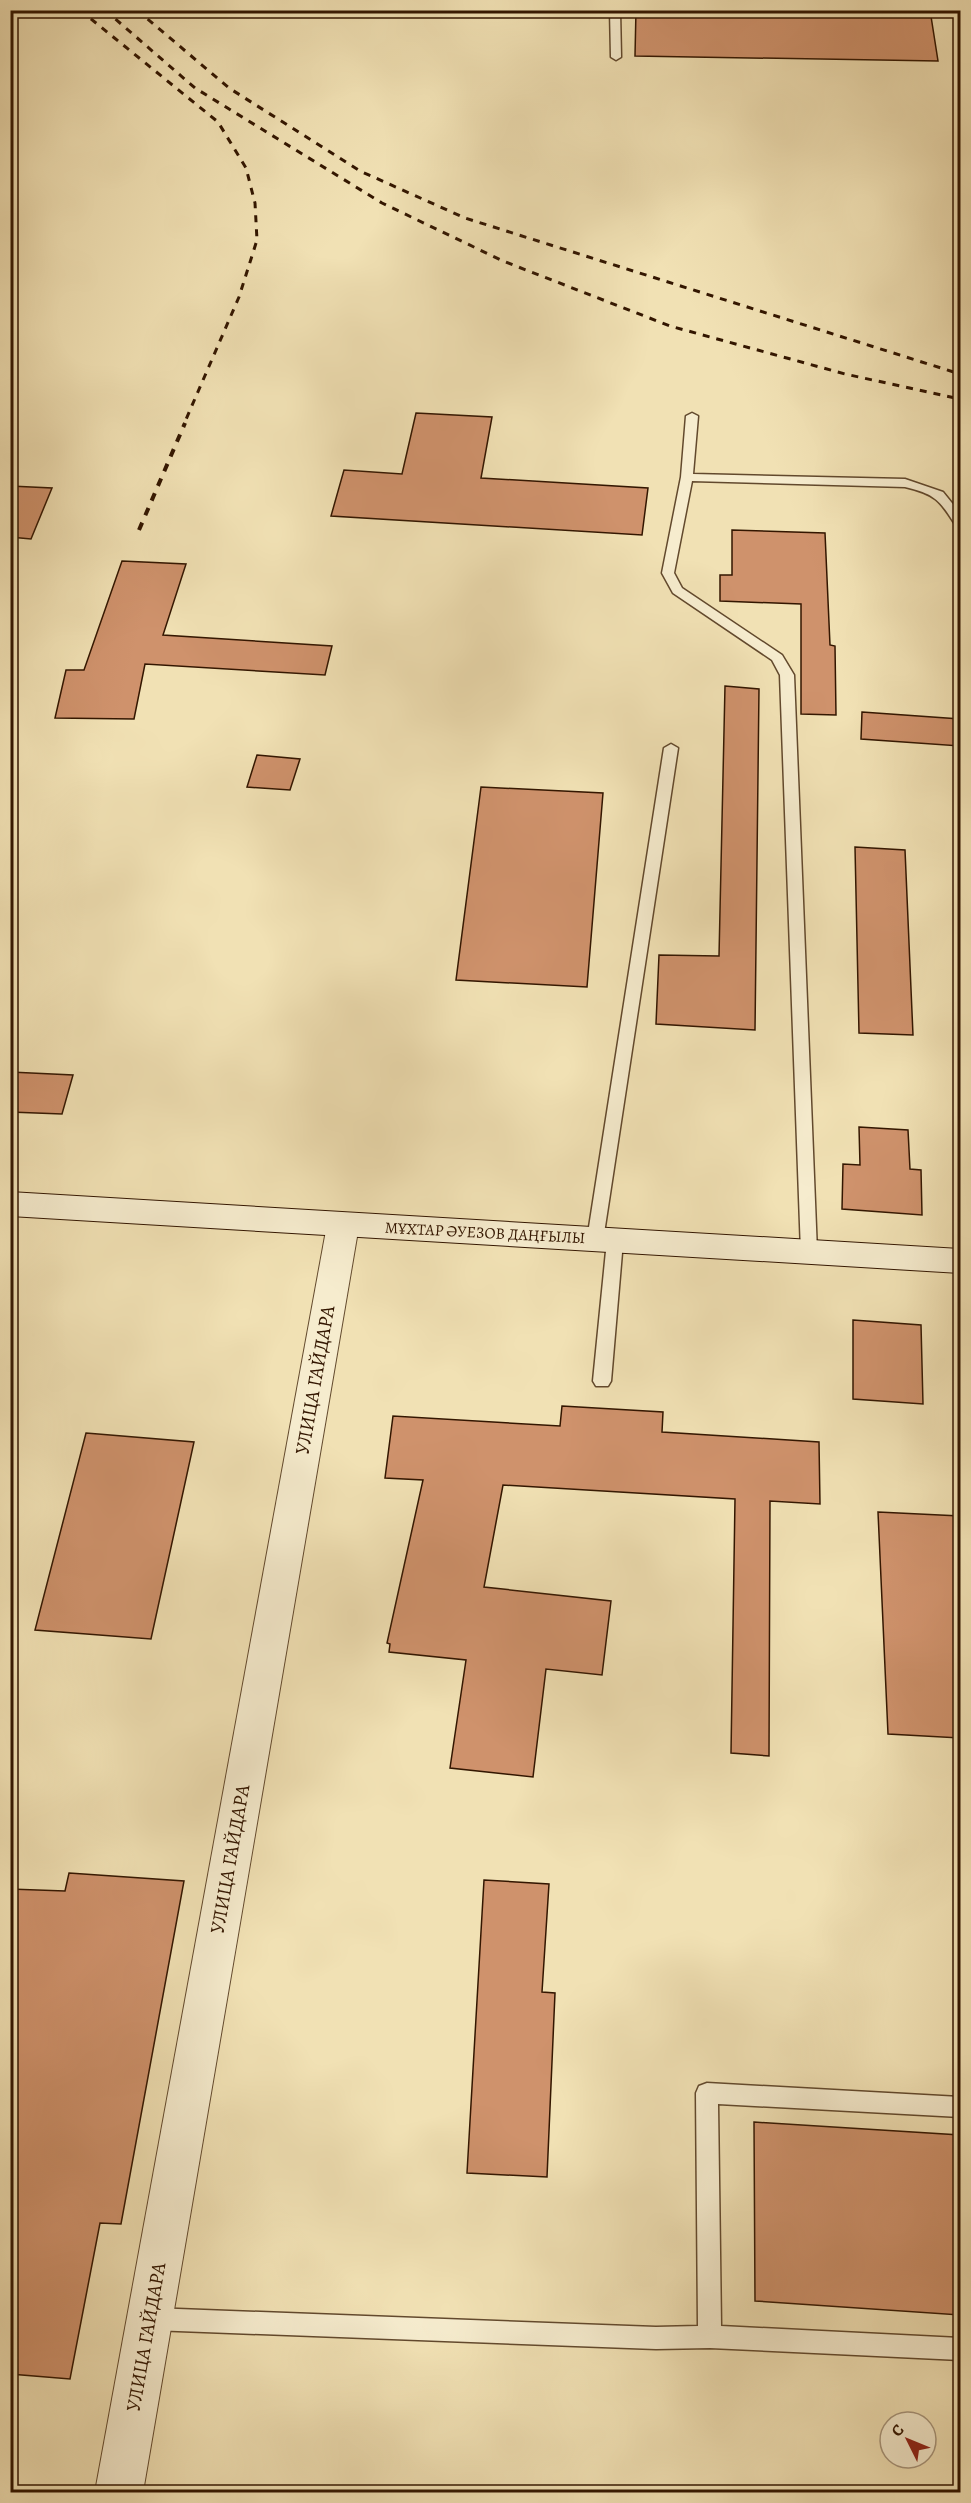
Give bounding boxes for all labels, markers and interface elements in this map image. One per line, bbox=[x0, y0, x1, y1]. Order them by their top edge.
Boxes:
street label: МҰХТАР ӘУЕЗОВ ДАҢҒЫЛЫ bbox=[384, 1217, 586, 1249]
street label: УЛИЦА ГАЙДАРА bbox=[289, 1303, 341, 1457]
street label: УЛИЦА ГАЙДАРА bbox=[204, 1782, 256, 1936]
street label: УЛИЦА ГАЙДАРА bbox=[120, 2260, 172, 2414]
north arrow bbox=[878, 2410, 938, 2470]
text: С bbox=[886, 2419, 909, 2442]

